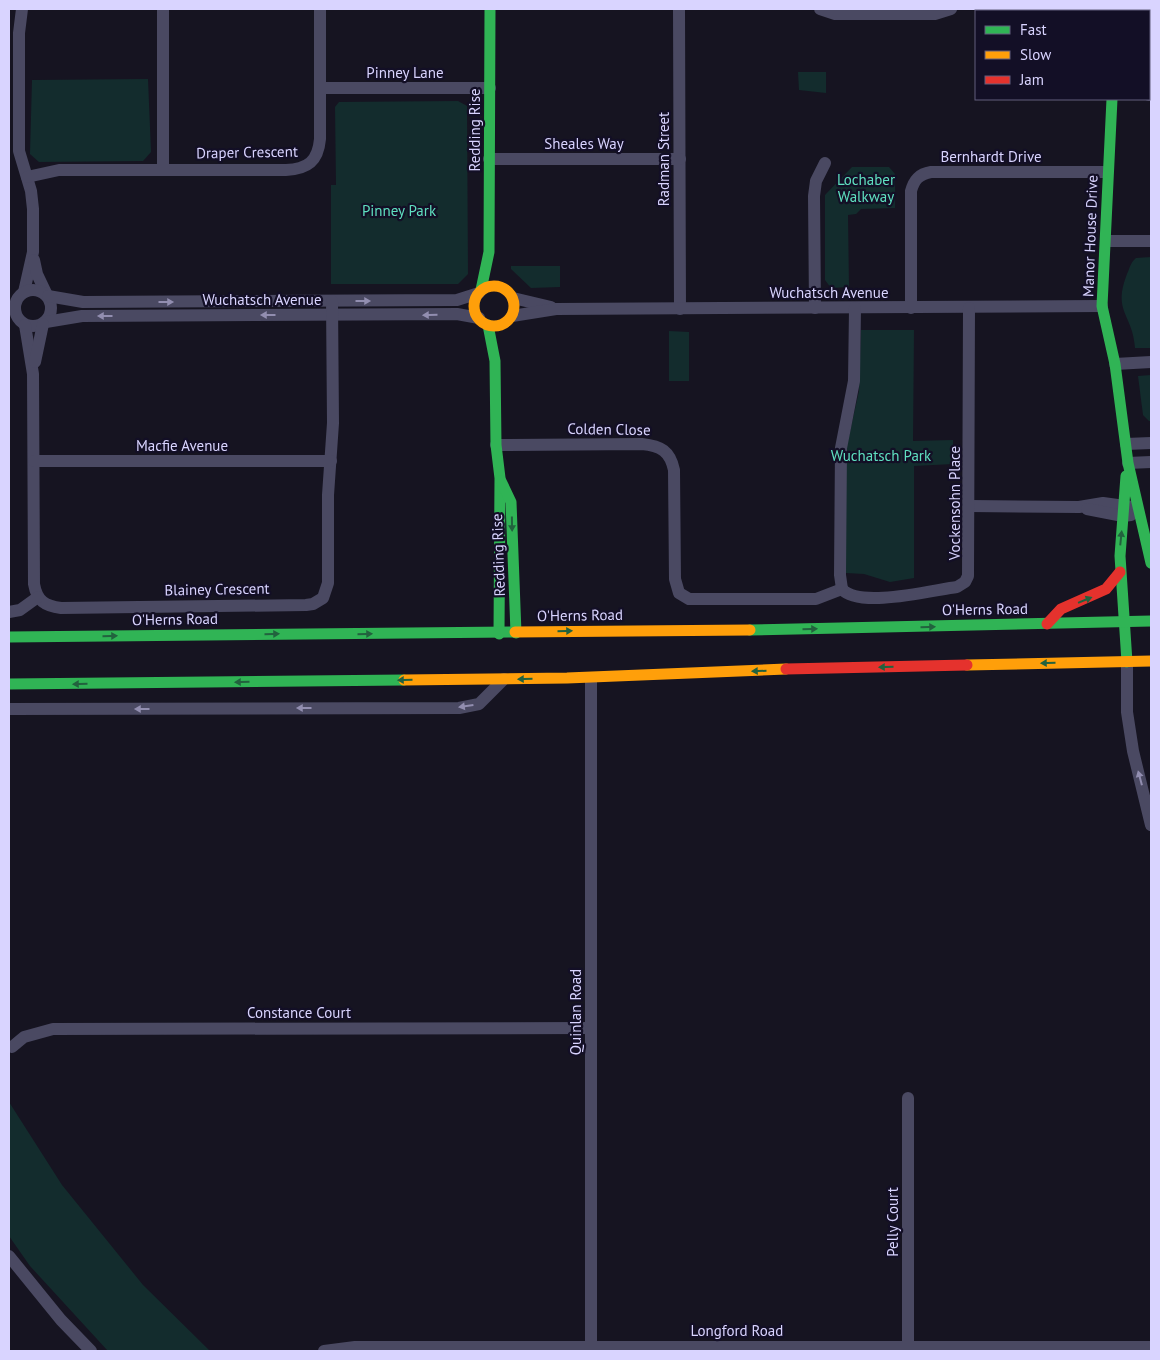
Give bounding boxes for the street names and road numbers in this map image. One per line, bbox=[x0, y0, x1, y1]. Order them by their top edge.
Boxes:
street label: Pinney Lane bbox=[366, 63, 444, 82]
street label: Redding Rise bbox=[465, 88, 484, 172]
street label: Radman Street bbox=[654, 112, 673, 206]
street label: Sheales Way bbox=[544, 134, 624, 153]
street label: Draper Crescent bbox=[196, 142, 298, 162]
street label: Bernhardt Drive bbox=[940, 147, 1042, 166]
street label: Manor House Drive bbox=[1078, 174, 1102, 298]
street label: Wuchatsch Avenue bbox=[769, 283, 889, 302]
street label: Wuchatsch Avenue bbox=[202, 290, 322, 309]
street label: Colden Close bbox=[567, 419, 651, 439]
street label: Macfie Avenue bbox=[136, 436, 228, 455]
street label: Vockensohn Place bbox=[945, 446, 964, 561]
street label: Redding Rise bbox=[487, 513, 509, 597]
street label: Blainey Crescent bbox=[164, 579, 270, 599]
street label: O'Herns Road bbox=[942, 599, 1028, 619]
street label: O'Herns Road bbox=[537, 605, 623, 625]
street label: O'Herns Road bbox=[132, 609, 218, 629]
street label: Quinlan Road bbox=[566, 969, 585, 1055]
street label: Constance Court bbox=[247, 1003, 351, 1022]
street label: Pelly Court bbox=[883, 1187, 902, 1257]
street label: Longford Road bbox=[691, 1321, 783, 1340]

